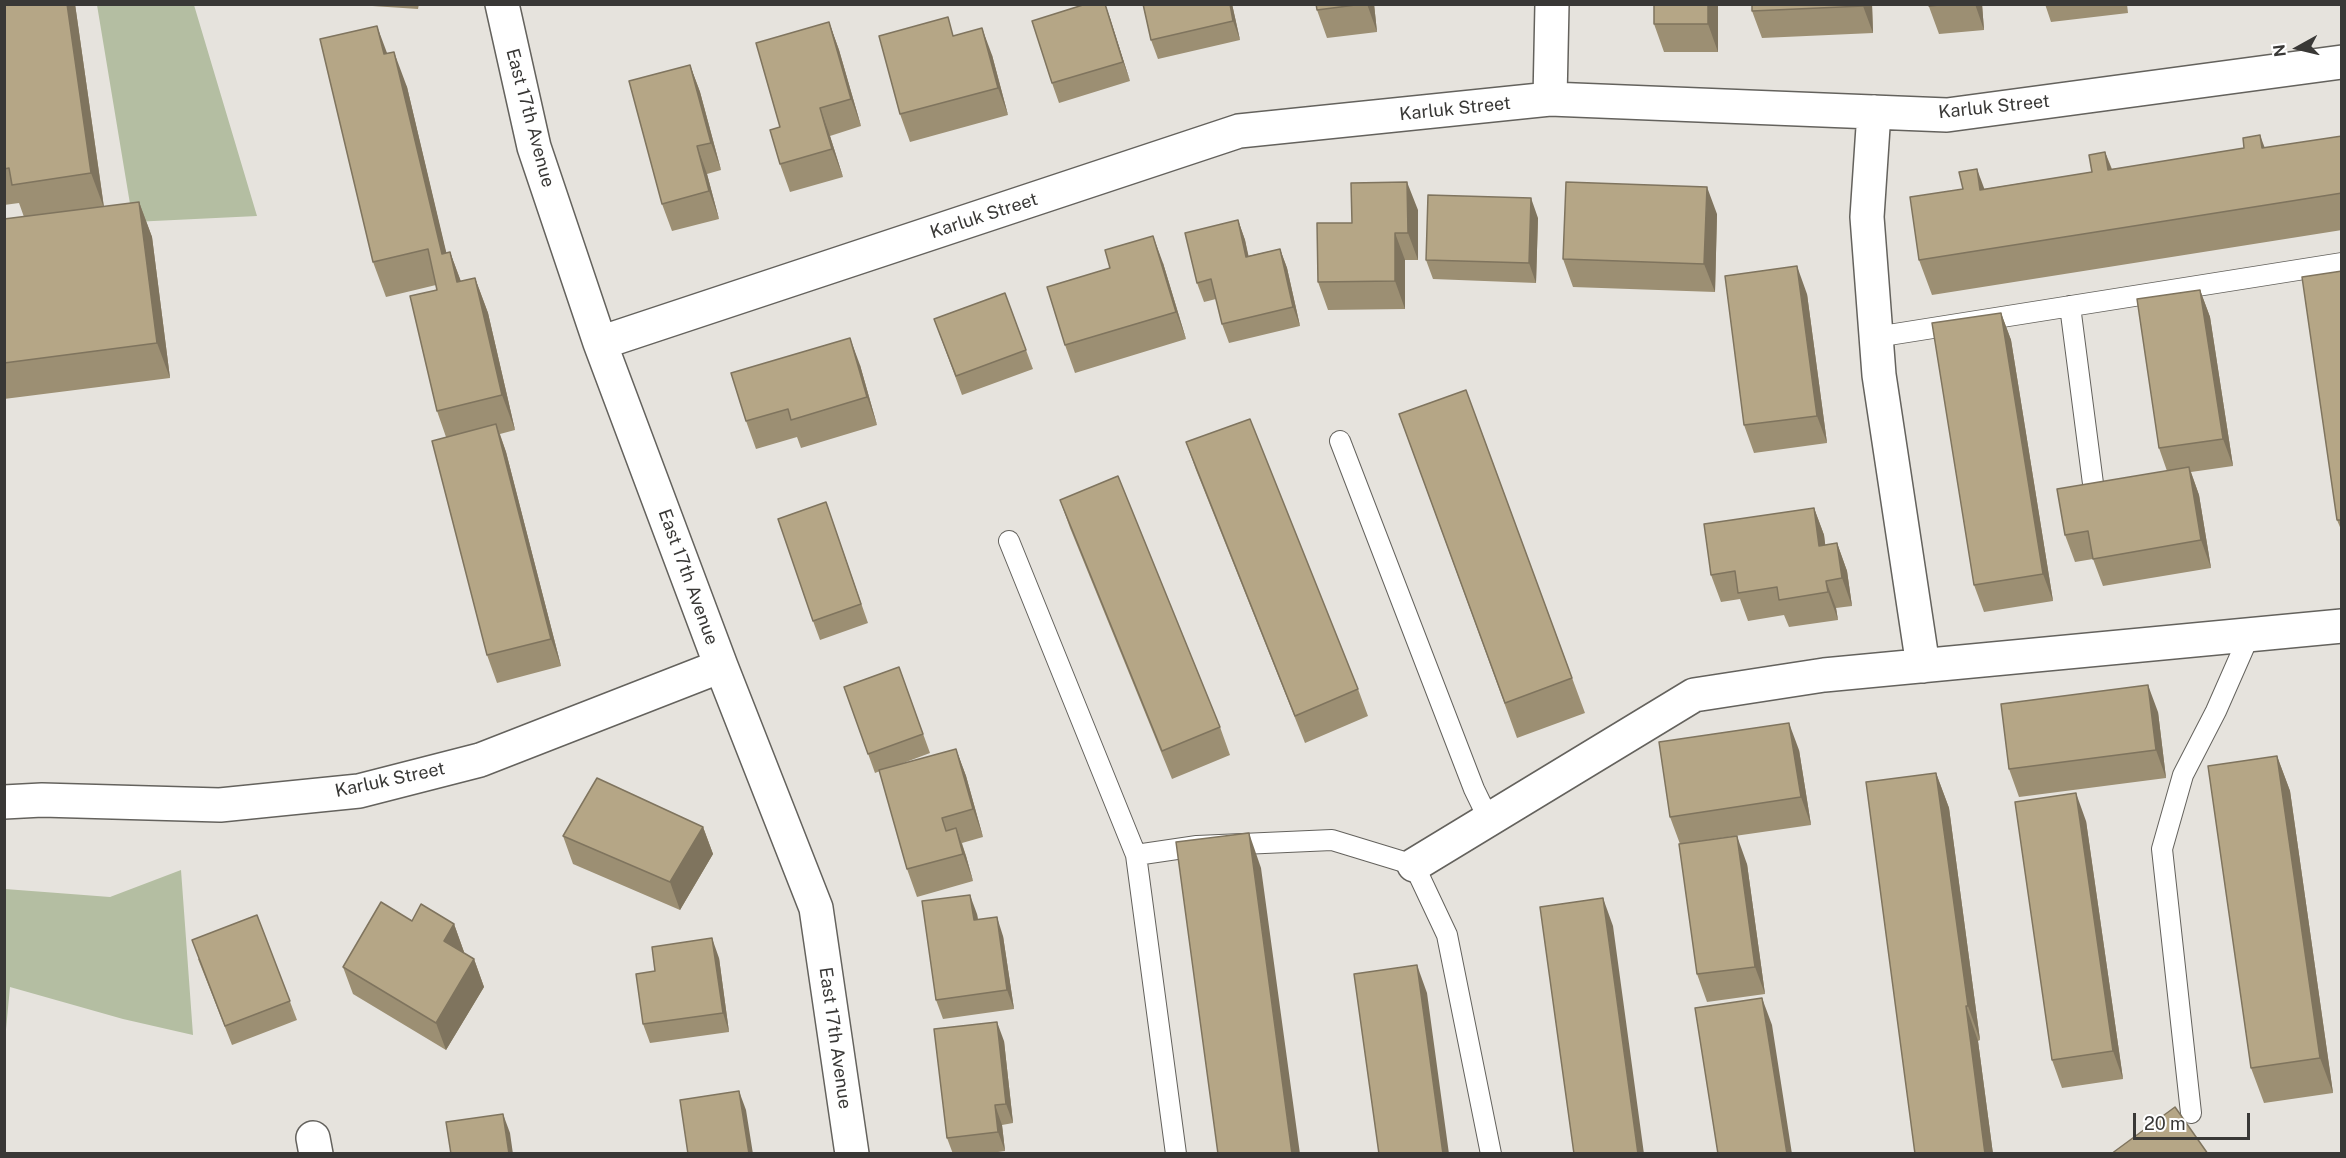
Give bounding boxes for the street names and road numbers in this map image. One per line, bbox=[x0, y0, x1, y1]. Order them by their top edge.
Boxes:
street label: East 17th Avenue bbox=[501, 46, 559, 190]
street label: Karluk Street bbox=[1937, 90, 2051, 124]
street label: Karluk Street bbox=[1398, 92, 1512, 126]
street label: Karluk Street bbox=[927, 188, 1041, 244]
street label: East 17th Avenue bbox=[653, 506, 723, 648]
street label: Karluk Street bbox=[333, 758, 447, 802]
street label: East 17th Avenue bbox=[814, 966, 856, 1110]

